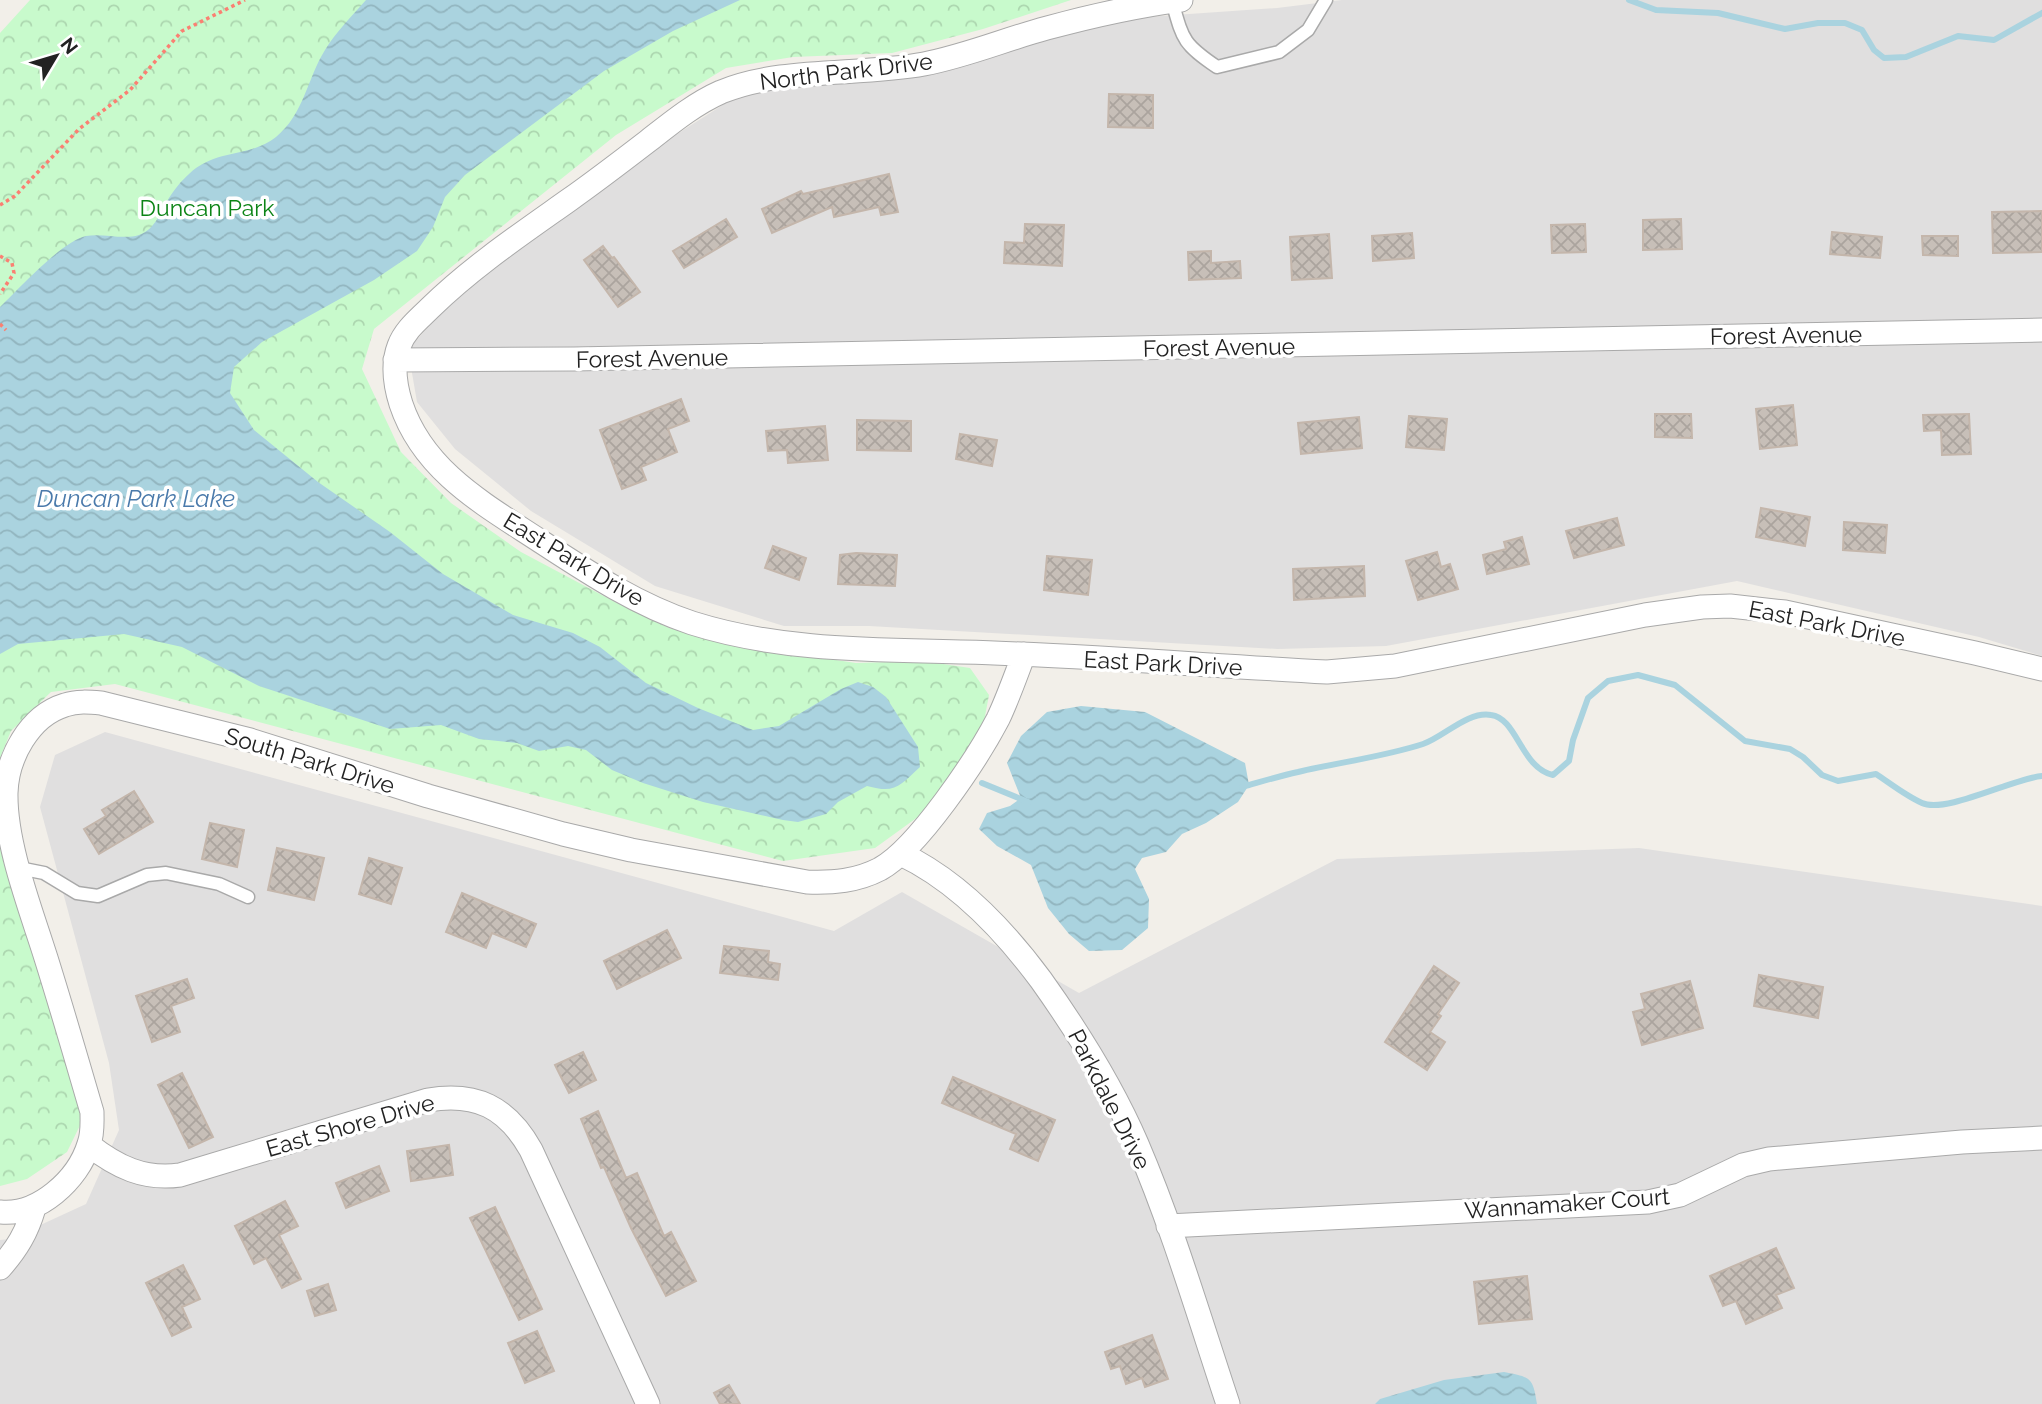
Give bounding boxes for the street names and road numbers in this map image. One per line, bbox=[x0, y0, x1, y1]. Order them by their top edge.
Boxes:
street label: North Park Drive bbox=[758, 47, 934, 95]
street label: Forest Avenue bbox=[1710, 320, 1862, 350]
street label: Forest Avenue bbox=[1143, 332, 1295, 362]
street label: Forest Avenue bbox=[576, 343, 728, 373]
street label: East Park Drive bbox=[499, 507, 649, 611]
street label: East Park Drive bbox=[1746, 595, 1908, 651]
street label: East Park Drive bbox=[1083, 645, 1243, 681]
street label: South Park Drive bbox=[222, 721, 398, 799]
street label: Parkdale Drive bbox=[1063, 1024, 1157, 1174]
street label: East Shore Drive bbox=[263, 1088, 437, 1162]
street label: Wannamaker Court bbox=[1463, 1182, 1671, 1224]

